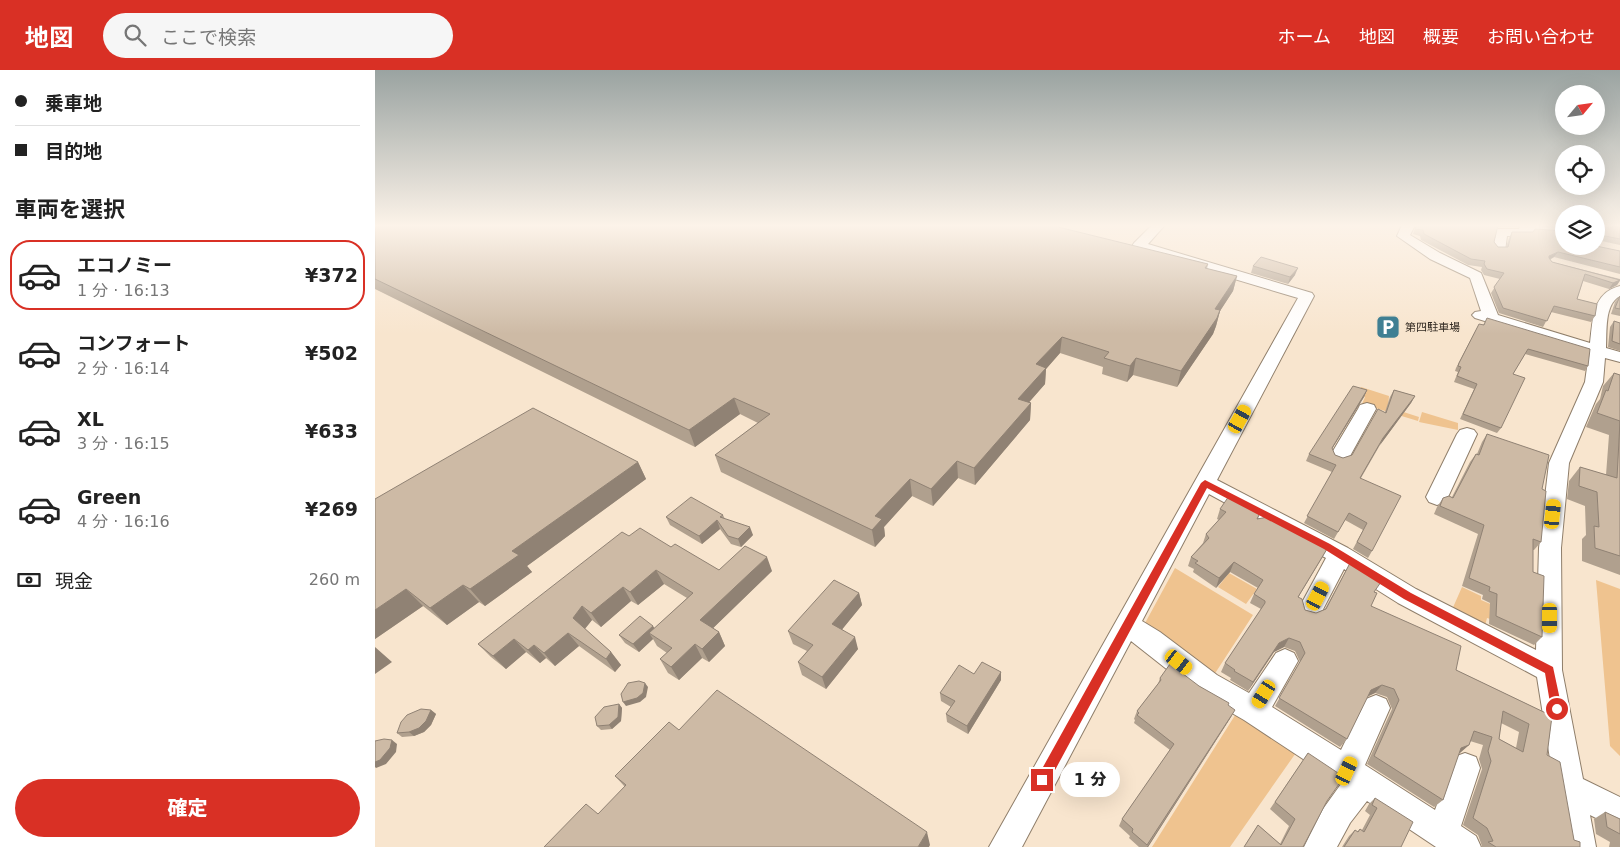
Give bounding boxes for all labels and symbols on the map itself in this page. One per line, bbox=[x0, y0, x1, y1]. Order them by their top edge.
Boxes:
north arrow bbox=[1555, 85, 1605, 135]
parking icon: 第四駐車場 bbox=[1375, 314, 1401, 340]
place label: 第四駐車場 bbox=[1405, 321, 1460, 334]
car bbox=[1226, 402, 1253, 436]
car bbox=[1543, 498, 1562, 530]
car bbox=[1304, 579, 1331, 613]
car bbox=[1542, 603, 1557, 633]
car bbox=[1162, 647, 1195, 677]
car bbox=[1249, 677, 1278, 711]
route start bbox=[1546, 698, 1568, 720]
car bbox=[1333, 754, 1360, 788]
callout: 1 分 bbox=[1059, 762, 1119, 798]
route end bbox=[1031, 769, 1053, 791]

